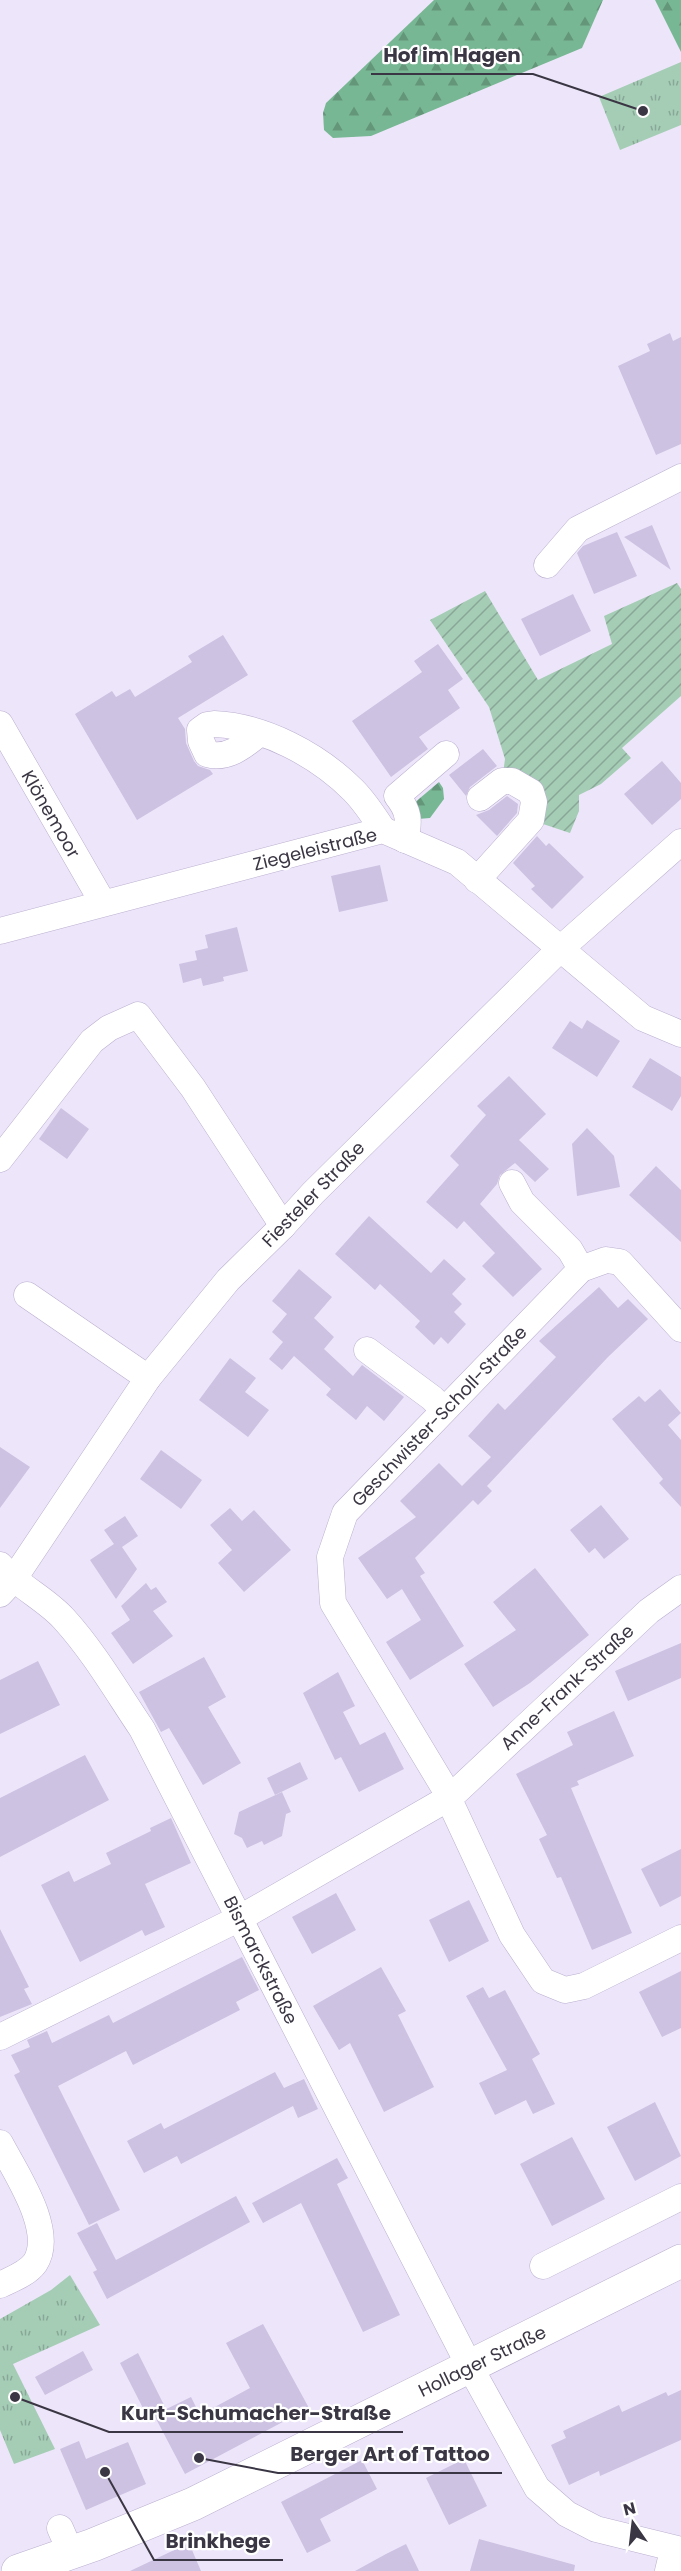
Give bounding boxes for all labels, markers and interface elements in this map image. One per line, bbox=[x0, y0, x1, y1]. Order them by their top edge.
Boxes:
callout: Hof im Hagen bbox=[371, 36, 533, 74]
text: Hof im Hagen bbox=[383, 41, 521, 69]
street label: Klönemoor bbox=[16, 765, 86, 863]
street label: Ziegeleistraße bbox=[250, 822, 380, 876]
street label: Fiesteler Straße bbox=[256, 1136, 370, 1252]
street label: Geschwister-Scholl-Straße bbox=[346, 1320, 532, 1512]
street label: Anne-Frank-Straße bbox=[495, 1618, 639, 1756]
street label: Bismarckstraße bbox=[218, 1892, 304, 2028]
street label: Hollager Straße bbox=[414, 2319, 550, 2403]
callout: Kurt-Schumacher-Straße bbox=[109, 2394, 403, 2432]
text: Kurt-Schumacher-Straße bbox=[121, 2399, 391, 2427]
callout: Berger Art of Tattoo bbox=[278, 2435, 502, 2473]
text: Berger Art of Tattoo bbox=[290, 2440, 490, 2468]
north arrow bbox=[603, 2493, 663, 2553]
text: N bbox=[621, 2496, 638, 2522]
callout: Brinkhege bbox=[154, 2522, 283, 2560]
text: Brinkhege bbox=[165, 2527, 271, 2555]

